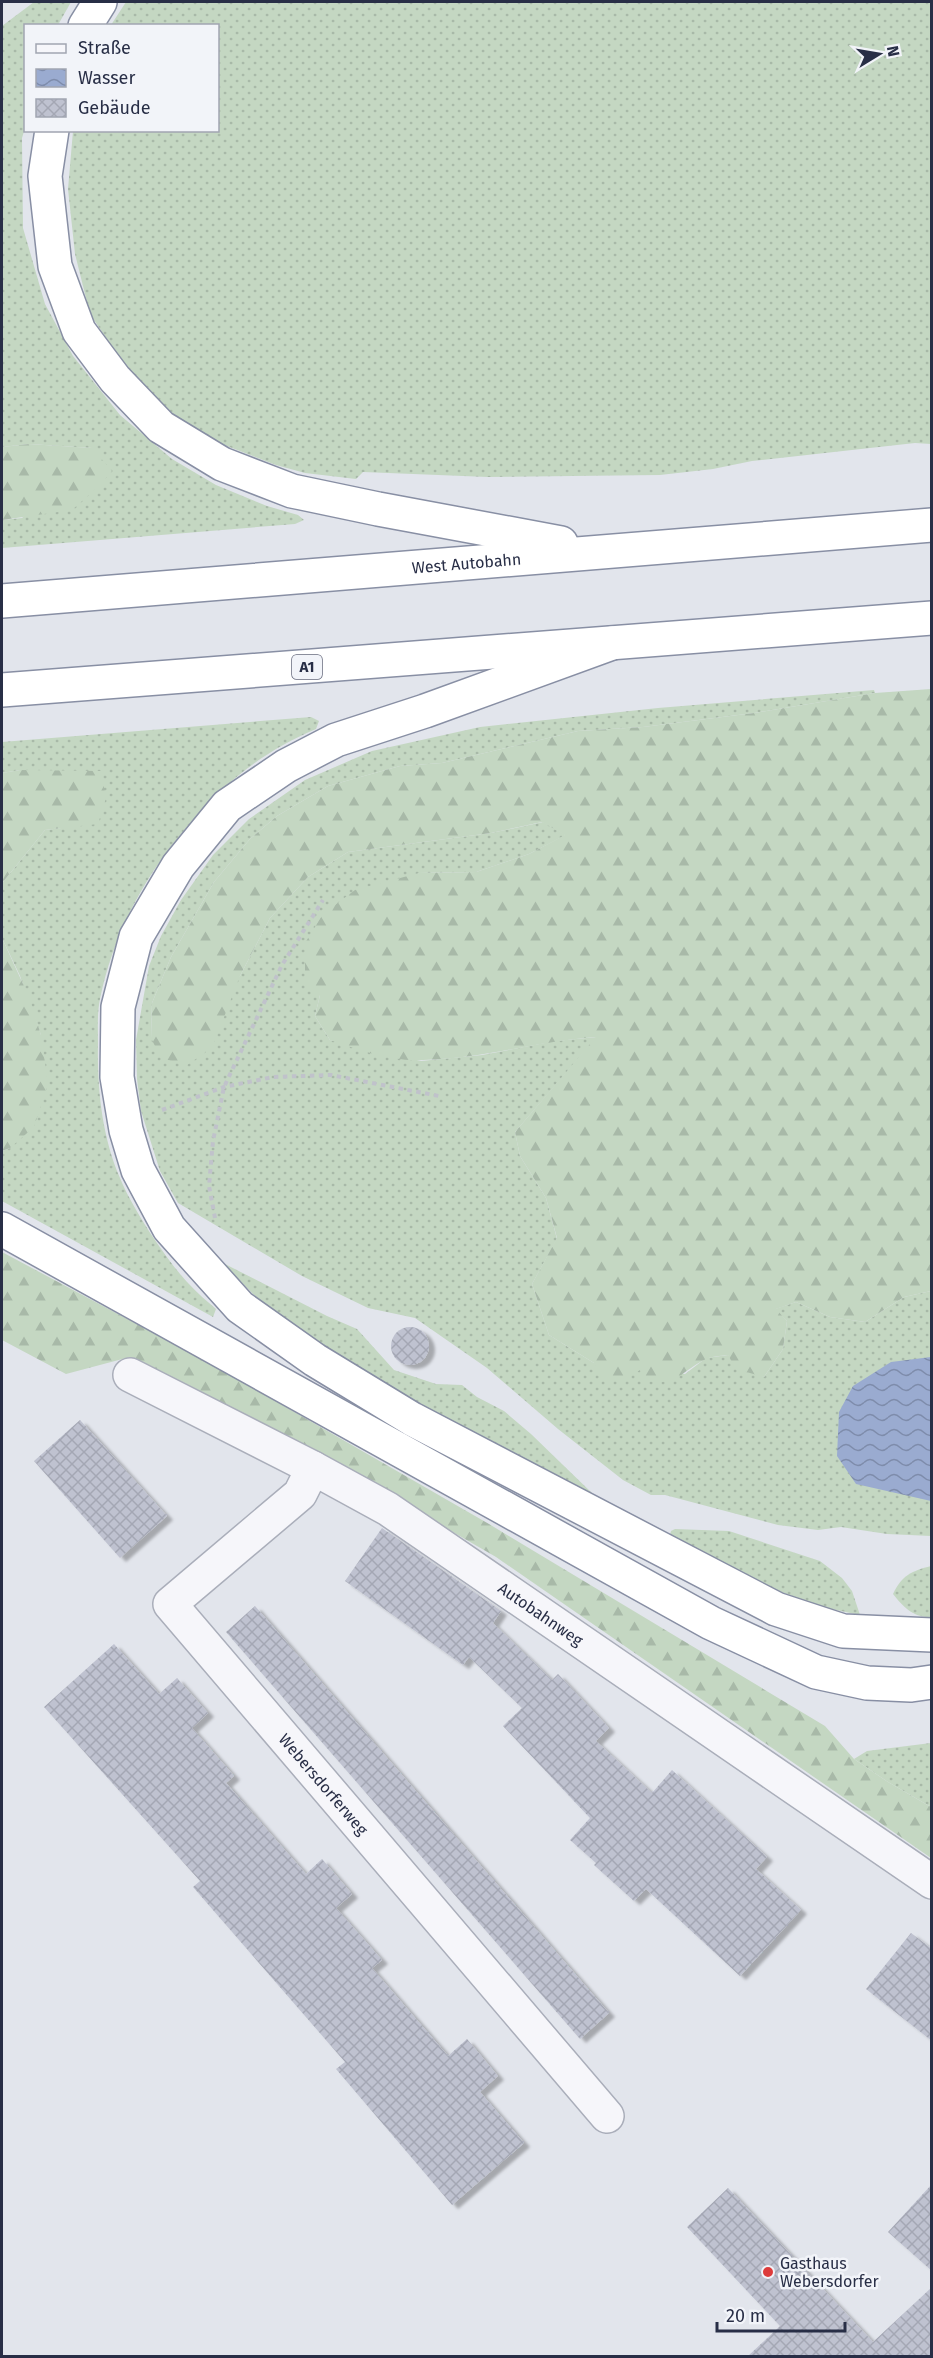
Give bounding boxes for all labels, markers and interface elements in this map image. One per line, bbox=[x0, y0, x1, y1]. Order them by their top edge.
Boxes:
legend bbox=[24, 24, 219, 132]
north arrow bbox=[849, 24, 909, 84]
text: Straße bbox=[78, 37, 131, 59]
text: N bbox=[883, 44, 904, 58]
text: Wasser bbox=[78, 67, 135, 89]
text: Gebäude bbox=[78, 97, 151, 119]
street label: West Autobahn bbox=[411, 550, 522, 577]
road number: A1 bbox=[292, 655, 322, 679]
street label: Autobahnweg bbox=[494, 1578, 587, 1650]
street label: Webersdorferweg bbox=[275, 1730, 372, 1839]
place label: Gasthaus Webersdorfer bbox=[780, 2254, 879, 2291]
marker: Gasthaus Webersdorfer bbox=[761, 2265, 775, 2279]
scale bar bbox=[717, 2295, 844, 2333]
text: 20 m bbox=[726, 2305, 765, 2327]

